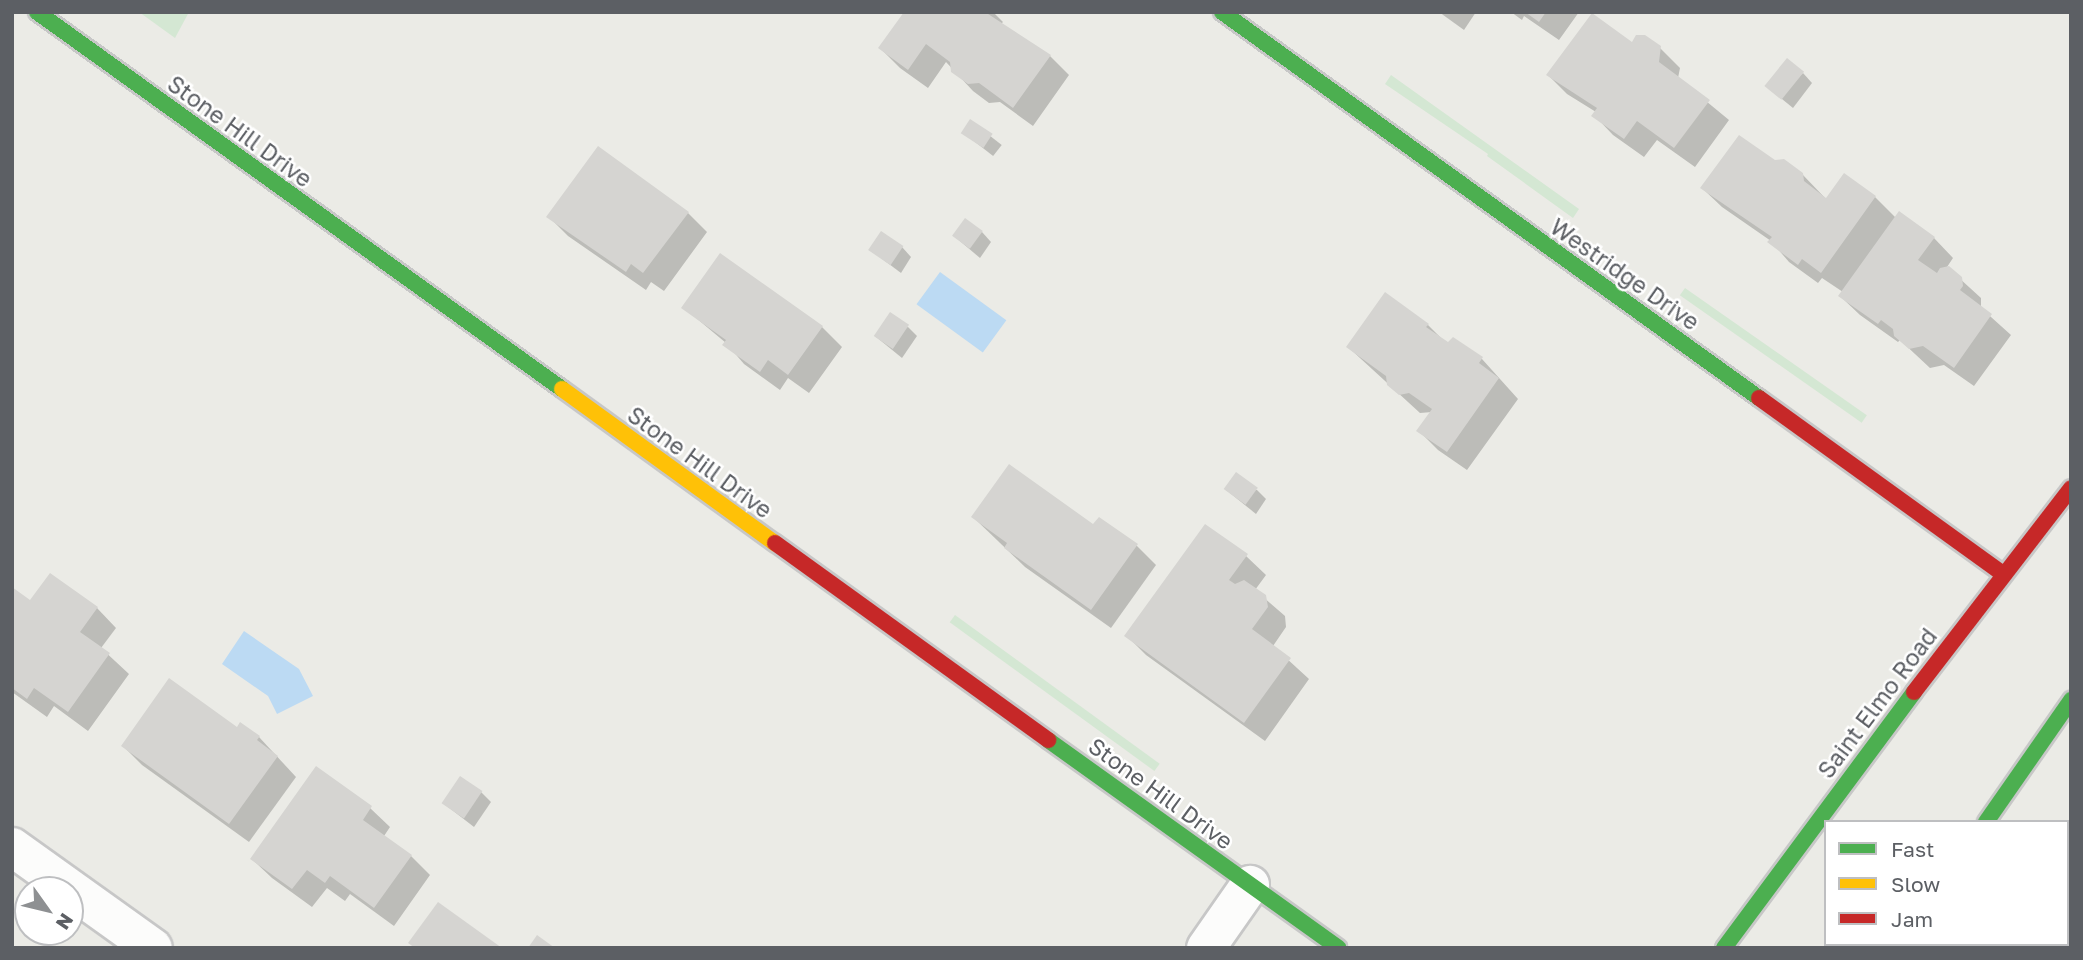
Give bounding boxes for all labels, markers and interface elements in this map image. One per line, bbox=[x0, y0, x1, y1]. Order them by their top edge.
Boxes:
street label: Stone Hill Drive bbox=[162, 69, 318, 193]
street label: Westridge Drive bbox=[1545, 212, 1705, 336]
street label: Stone Hill Drive bbox=[622, 400, 778, 524]
street label: Saint Elmo Road bbox=[1812, 623, 1942, 783]
street label: Stone Hill Drive bbox=[1083, 731, 1239, 855]
legend bbox=[1824, 820, 2069, 946]
text: Fast bbox=[1891, 836, 1934, 862]
text: Slow bbox=[1891, 871, 1940, 897]
north arrow bbox=[14, 876, 84, 946]
text: Jam bbox=[1891, 906, 1933, 932]
text: N bbox=[52, 909, 79, 934]

